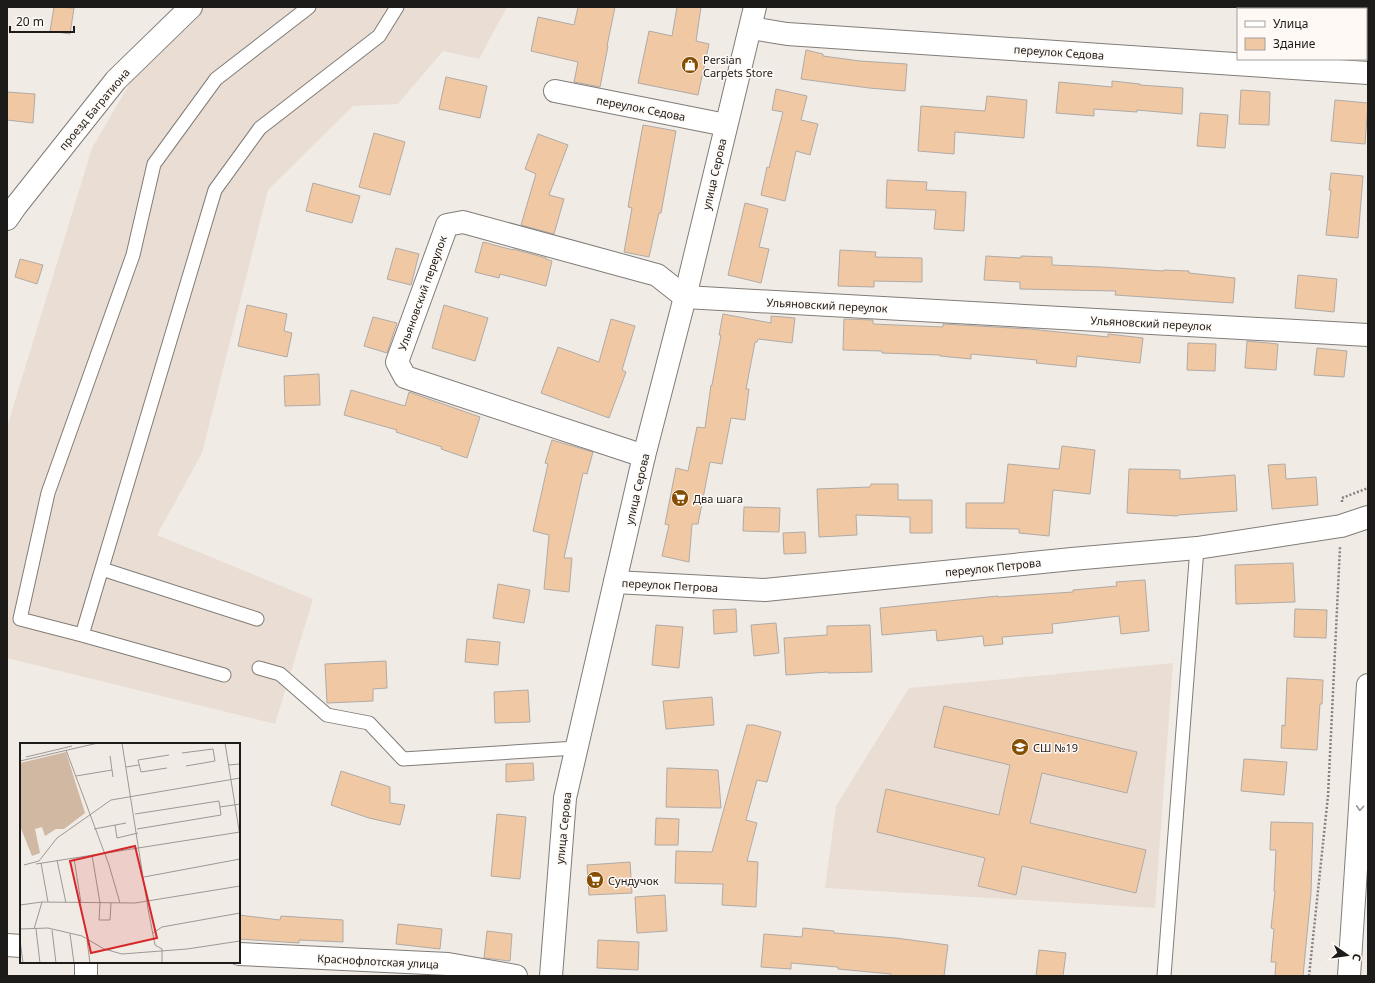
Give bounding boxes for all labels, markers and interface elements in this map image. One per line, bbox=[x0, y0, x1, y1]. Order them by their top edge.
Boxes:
scale bar bbox=[10, 8, 74, 34]
legend bbox=[1237, 8, 1367, 60]
text: 20 m bbox=[16, 13, 44, 30]
text: Улица bbox=[1273, 15, 1308, 32]
text: Здание bbox=[1273, 35, 1316, 52]
street label: переулок Седова bbox=[1013, 41, 1105, 63]
place label: Persian Carpets Store bbox=[703, 52, 773, 80]
shop icon: Persian Carpets Store bbox=[680, 55, 700, 75]
street label: проезд Багратиона bbox=[55, 65, 133, 153]
street label: переулок Седова bbox=[595, 92, 687, 124]
street label: улица Серова bbox=[699, 137, 729, 211]
street label: Ульяновский переулок bbox=[394, 233, 450, 352]
street label: Ульяновский переулок bbox=[766, 294, 888, 316]
street label: Ульяновский переулок bbox=[1090, 312, 1212, 334]
street label: улица Серова bbox=[622, 452, 652, 526]
supermarket icon: Два шага bbox=[670, 488, 690, 508]
place label: Два шага bbox=[693, 491, 743, 506]
street label: переулок Петрова bbox=[944, 554, 1042, 580]
street label: переулок Петрова bbox=[621, 575, 719, 595]
school or university icon: СШ №19 bbox=[1010, 737, 1030, 757]
place label: СШ №19 bbox=[1033, 740, 1078, 755]
inset map bbox=[20, 743, 240, 963]
street label: улица Серова bbox=[552, 791, 574, 865]
one-way arrow bbox=[1356, 805, 1365, 811]
supermarket icon: Сундучок bbox=[585, 870, 605, 890]
place label: Сундучок bbox=[608, 873, 659, 888]
north arrow bbox=[1327, 935, 1367, 975]
street label: Краснофлотская улица bbox=[317, 950, 439, 972]
text: С bbox=[1349, 952, 1365, 963]

